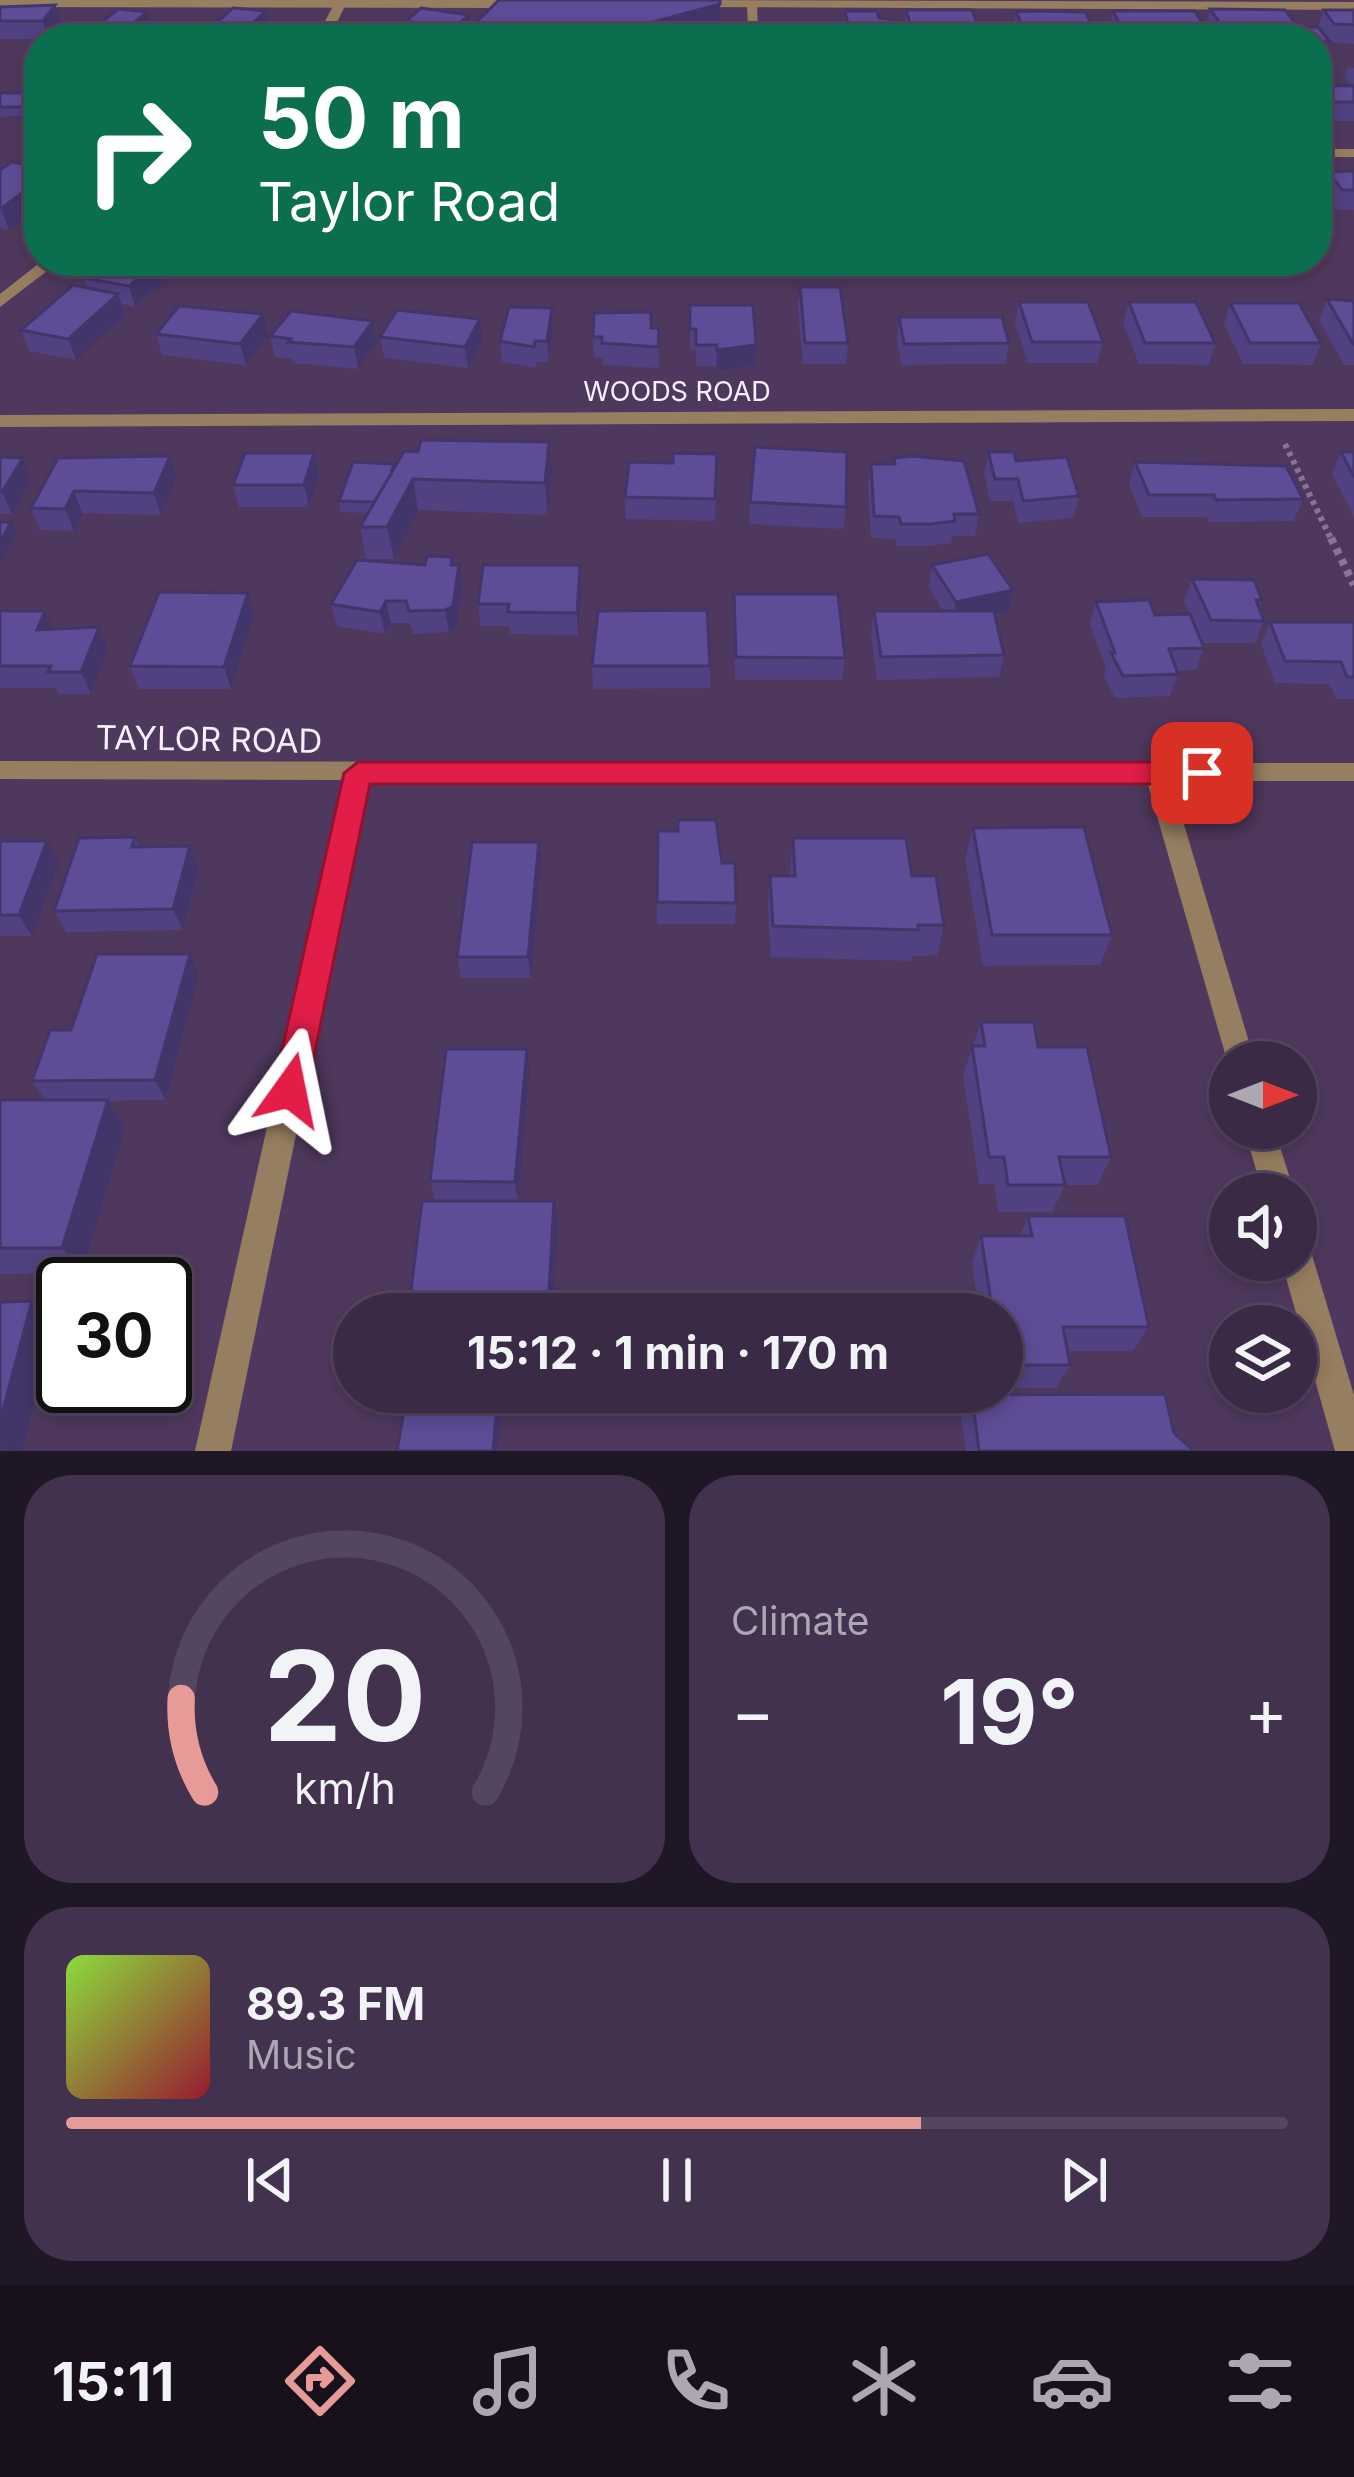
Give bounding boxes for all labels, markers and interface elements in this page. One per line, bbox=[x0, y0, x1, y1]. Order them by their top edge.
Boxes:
text: 50 m bbox=[258, 67, 465, 168]
icon: right bbox=[60, 72, 216, 228]
text: Taylor Road bbox=[258, 169, 560, 234]
street label: WOODS ROAD bbox=[583, 375, 771, 408]
street label: TAYLOR ROAD bbox=[95, 717, 323, 761]
pin bbox=[1151, 722, 1253, 824]
icon: arrive bbox=[1169, 740, 1235, 806]
position arrow bbox=[227, 1027, 353, 1153]
north arrow bbox=[1209, 1041, 1317, 1149]
map controls bbox=[1209, 1041, 1317, 1413]
button: sound bbox=[1209, 1173, 1317, 1281]
speed limit sign: 30 bbox=[36, 1257, 192, 1413]
button: layers bbox=[1209, 1305, 1317, 1413]
text: 15:12 · 1 min · 170 m bbox=[467, 1325, 889, 1380]
text: Climate bbox=[731, 1597, 870, 1644]
text: 20 bbox=[263, 1620, 426, 1771]
text: 19° bbox=[940, 1657, 1079, 1766]
text: − bbox=[731, 1672, 775, 1752]
text: + bbox=[1244, 1672, 1288, 1752]
text: km/h bbox=[294, 1762, 395, 1814]
text: 89.3 FM bbox=[246, 1976, 425, 2031]
text: Music bbox=[246, 2031, 357, 2078]
icon: previous bbox=[237, 2147, 303, 2213]
icon: pause bbox=[644, 2147, 710, 2213]
icon: next bbox=[1051, 2147, 1117, 2213]
icon: directions bbox=[278, 2339, 362, 2423]
icon: music bbox=[466, 2339, 550, 2423]
icon: phone bbox=[654, 2339, 738, 2423]
icon: climate bbox=[842, 2339, 926, 2423]
icon: car bbox=[1030, 2339, 1114, 2423]
icon: filters bbox=[1218, 2339, 1302, 2423]
text: 15:11 bbox=[52, 2349, 174, 2414]

